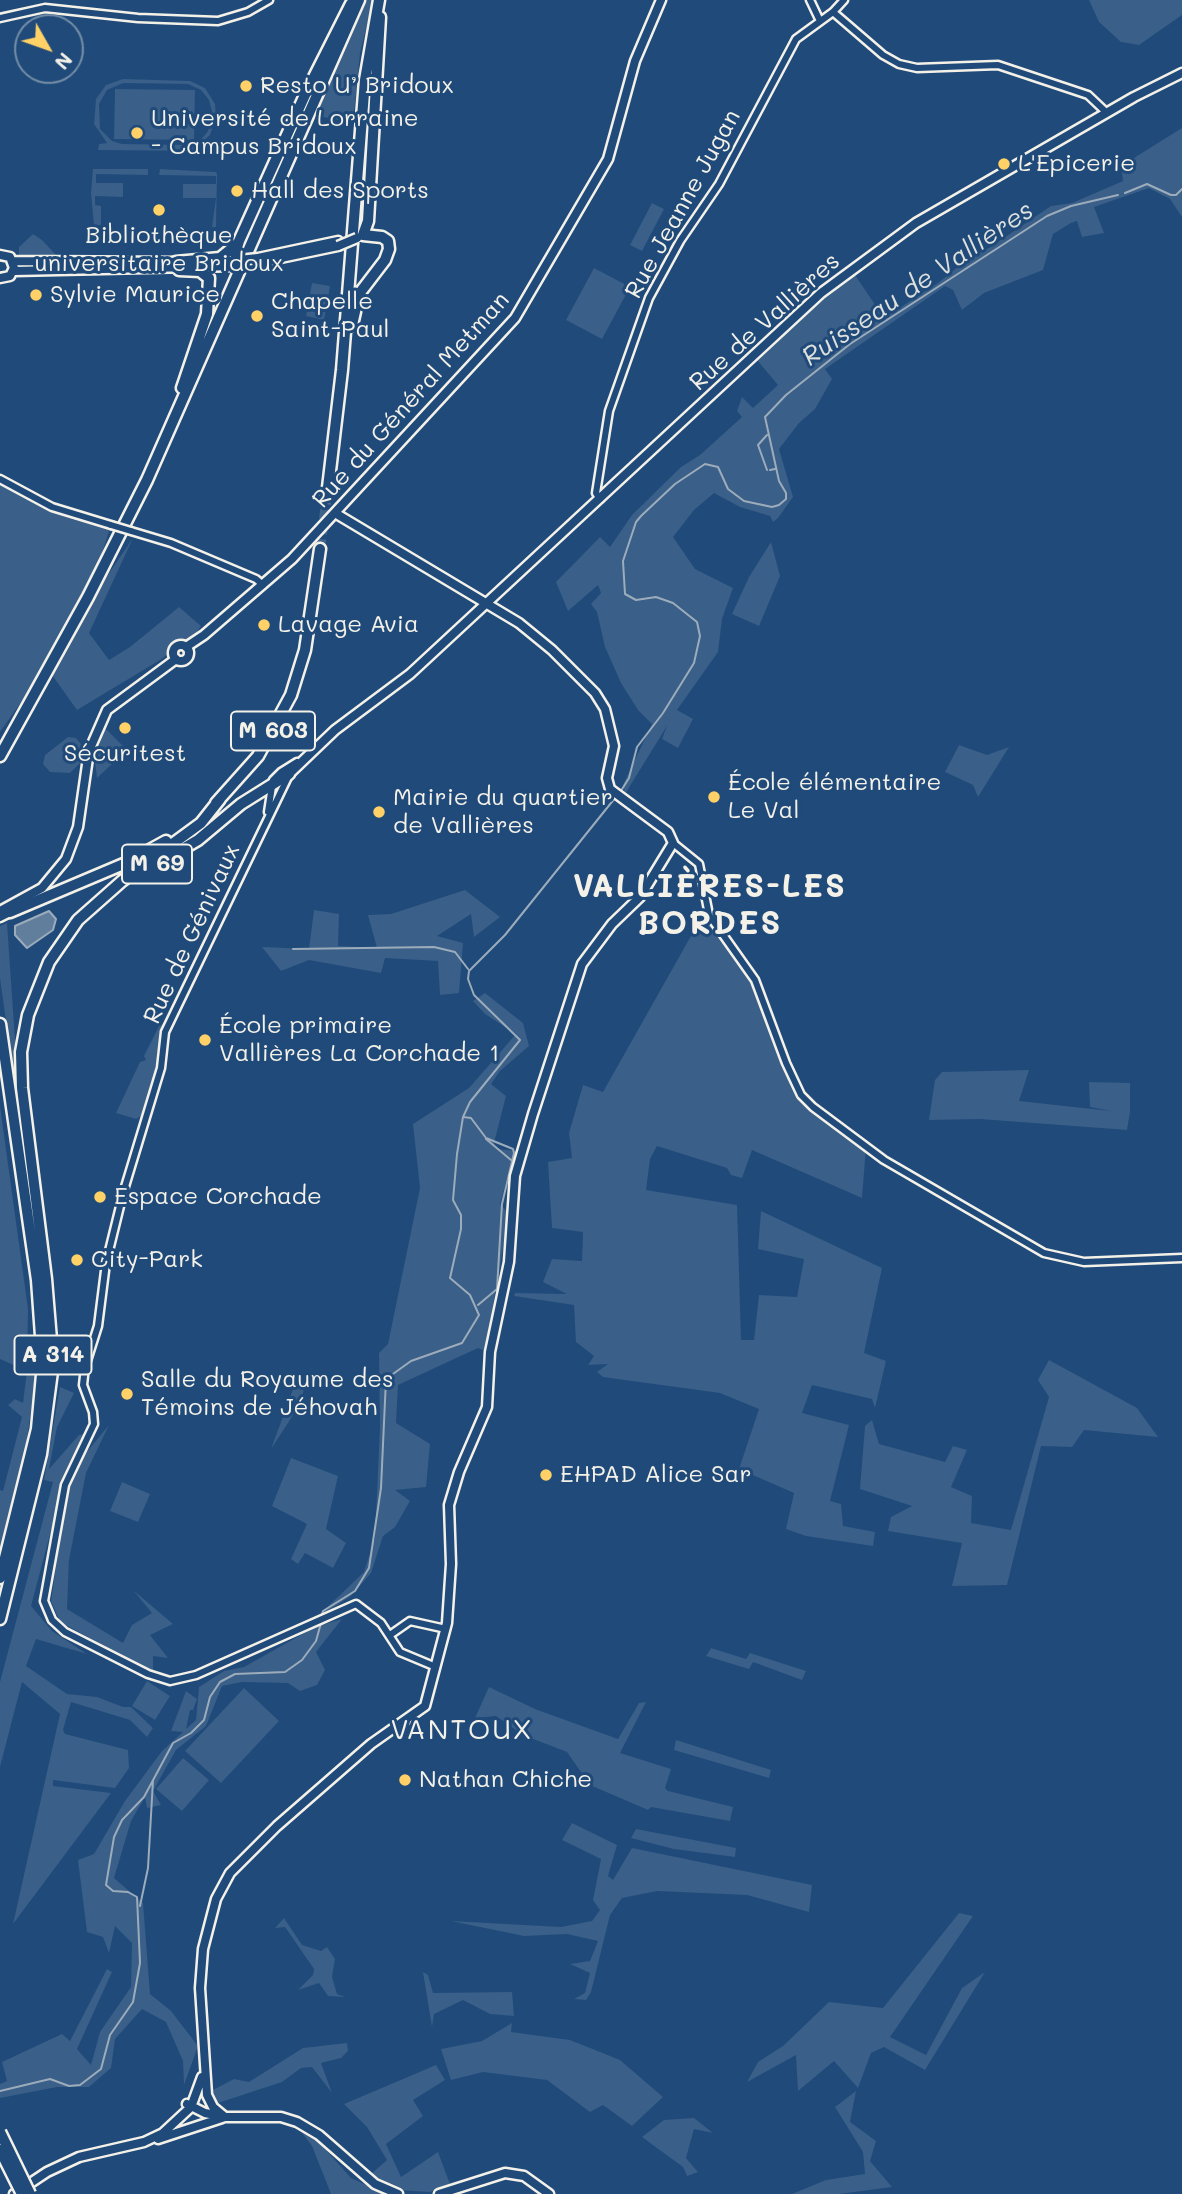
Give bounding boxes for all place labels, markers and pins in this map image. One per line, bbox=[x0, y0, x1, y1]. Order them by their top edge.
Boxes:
place label: Resto U’ Bridoux bbox=[260, 72, 454, 100]
marker: Resto U’ Bridoux bbox=[238, 78, 254, 94]
place label: Université de Lorraine - Campus Bridoux bbox=[151, 105, 419, 161]
marker: Université de Lorraine - Campus Bridoux bbox=[129, 125, 145, 141]
place label: L'Epicerie bbox=[1018, 150, 1135, 178]
marker: L'Epicerie bbox=[996, 156, 1012, 172]
place label: Hall des Sports bbox=[251, 177, 429, 205]
marker: Hall des Sports bbox=[229, 183, 245, 199]
marker: Bibliothèque universitaire Bridoux bbox=[151, 202, 167, 218]
place label: Bibliothèque universitaire Bridoux bbox=[35, 222, 283, 278]
place label: Sylvie Maurice bbox=[50, 281, 220, 309]
marker: Sylvie Maurice bbox=[28, 287, 44, 303]
place label: Chapelle Saint-Paul bbox=[271, 288, 390, 344]
marker: Chapelle Saint-Paul bbox=[249, 308, 265, 324]
place label: Lavage Avia bbox=[278, 611, 419, 639]
marker: Lavage Avia bbox=[256, 617, 272, 633]
marker: Sécuritest bbox=[117, 720, 133, 736]
place label: Sécuritest bbox=[64, 740, 186, 768]
place label: École élémentaire Le Val bbox=[728, 769, 941, 825]
place label: Mairie du quartier de Vallières bbox=[393, 784, 613, 840]
marker: École élémentaire Le Val bbox=[706, 789, 722, 805]
marker: Mairie du quartier de Vallières bbox=[371, 804, 387, 820]
place label: École primaire Vallières La Corchade 1 bbox=[219, 1012, 500, 1068]
marker: École primaire Vallières La Corchade 1 bbox=[197, 1032, 213, 1048]
place label: Espace Corchade bbox=[114, 1183, 322, 1211]
marker: Espace Corchade bbox=[92, 1189, 108, 1205]
place label: City-Park bbox=[91, 1246, 203, 1274]
marker: City-Park bbox=[69, 1252, 85, 1268]
place label: Salle du Royaume des Témoins de Jéhovah bbox=[141, 1366, 394, 1422]
marker: Salle du Royaume des Témoins de Jéhovah bbox=[119, 1386, 135, 1402]
place label: EHPAD Alice Sar bbox=[560, 1461, 752, 1489]
marker: EHPAD Alice Sar bbox=[538, 1467, 554, 1483]
place label: Nathan Chiche bbox=[419, 1766, 592, 1794]
marker: Nathan Chiche bbox=[397, 1772, 413, 1788]

